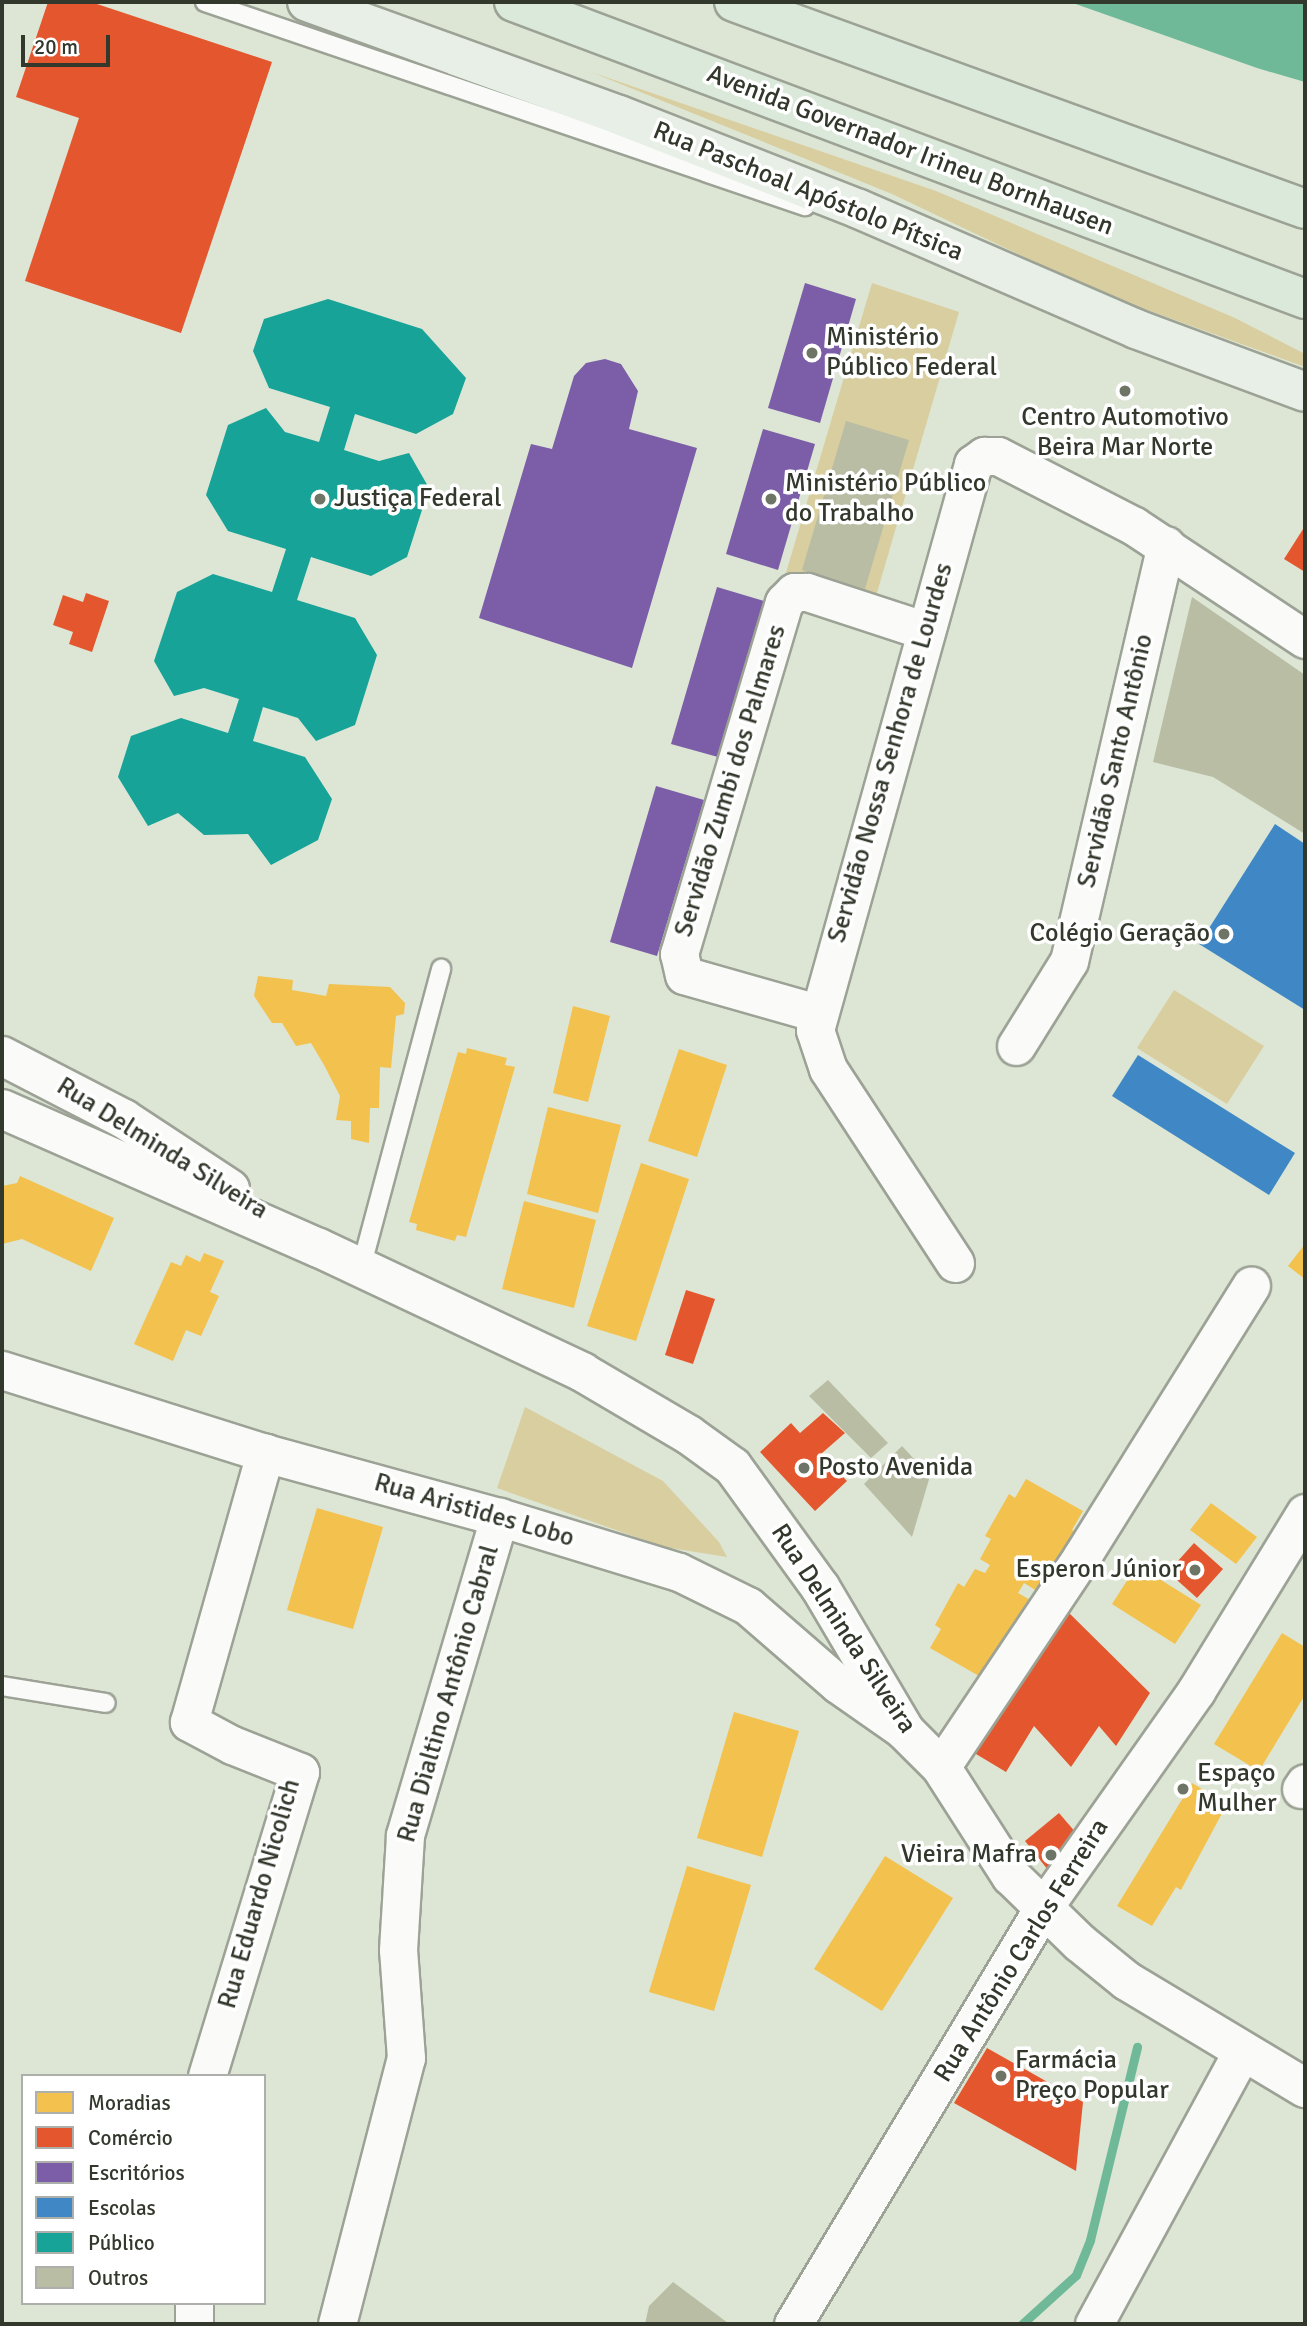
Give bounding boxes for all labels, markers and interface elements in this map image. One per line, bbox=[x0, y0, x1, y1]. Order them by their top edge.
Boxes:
scale bar bbox=[24, 21, 114, 65]
text: 20 m bbox=[34, 34, 78, 60]
street label: Avenida Governador Irineu Bornhausen bbox=[702, 59, 1118, 243]
street label: Rua Paschoal Apóstolo Pítsica bbox=[648, 115, 968, 269]
place label: Ministério Público Federal bbox=[826, 322, 997, 384]
marker: Ministério Público Federal bbox=[804, 345, 820, 361]
marker: Centro Automotivo Beira Mar Norte bbox=[1117, 383, 1133, 399]
place label: Centro Automotivo Beira Mar Norte bbox=[1021, 402, 1229, 464]
place label: Ministério Público do Trabalho bbox=[785, 468, 986, 530]
place label: Justiça Federal bbox=[334, 483, 502, 515]
marker: Justiça Federal bbox=[312, 491, 328, 507]
marker: Ministério Público do Trabalho bbox=[763, 491, 779, 507]
street label: Servidão Nossa Senhora de Lourdes bbox=[822, 560, 960, 946]
street label: Servidão Zumbi dos Palmares bbox=[669, 621, 793, 941]
street label: Servidão Santo Antônio bbox=[1072, 631, 1160, 891]
place label: Colégio Geração bbox=[1030, 918, 1210, 950]
marker: Colégio Geração bbox=[1216, 926, 1232, 942]
street label: Rua Delminda Silveira bbox=[51, 1071, 273, 1227]
place label: Posto Avenida bbox=[818, 1452, 973, 1484]
marker: Posto Avenida bbox=[796, 1460, 812, 1476]
street label: Rua Aristides Lobo bbox=[370, 1468, 578, 1554]
street label: Rua Delminda Silveira bbox=[764, 1518, 922, 1740]
street label: Rua Dialtino Antônio Cabral bbox=[392, 1542, 506, 1846]
place label: Esperon Júnior bbox=[1015, 1554, 1181, 1586]
marker: Esperon Júnior bbox=[1187, 1562, 1203, 1578]
place label: Espaço Mulher bbox=[1197, 1758, 1277, 1820]
street label: Rua Eduardo Nicolich bbox=[212, 1776, 308, 2012]
marker: Espaço Mulher bbox=[1175, 1781, 1191, 1797]
street label: Rua Antônio Carlos Ferreira bbox=[928, 1814, 1116, 2088]
place label: Vieira Mafra bbox=[901, 1839, 1037, 1871]
marker: Vieira Mafra bbox=[1043, 1847, 1059, 1863]
place label: Farmácia Preço Popular bbox=[1015, 2045, 1169, 2106]
marker: Farmácia Preço Popular bbox=[993, 2068, 1009, 2084]
legend bbox=[21, 2074, 266, 2305]
text: Moradias bbox=[88, 2090, 171, 2116]
text: Comércio bbox=[88, 2125, 173, 2151]
text: Escritórios bbox=[88, 2160, 185, 2186]
text: Escolas bbox=[88, 2195, 156, 2221]
text: Público bbox=[88, 2230, 155, 2256]
text: Outros bbox=[88, 2265, 148, 2291]

